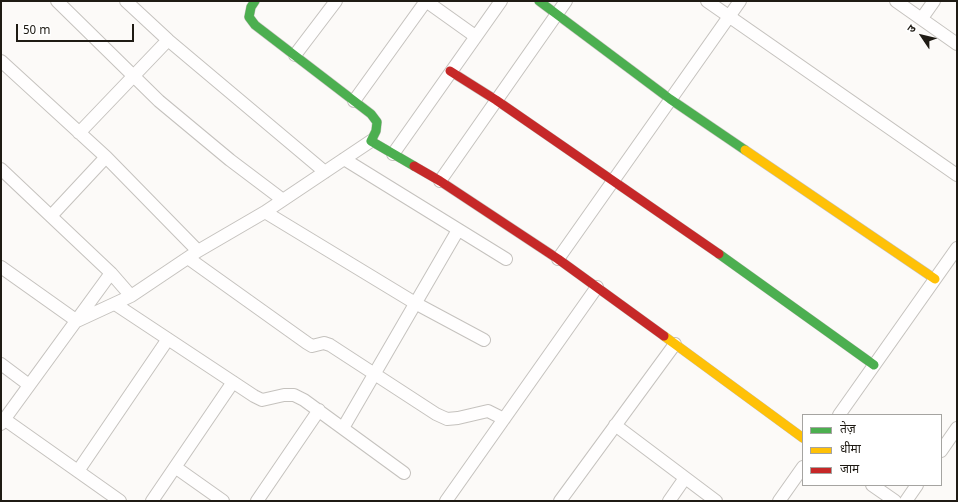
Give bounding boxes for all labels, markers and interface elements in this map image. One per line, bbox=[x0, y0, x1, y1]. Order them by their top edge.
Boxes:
scale bar bbox=[18, 16, 136, 42]
north arrow bbox=[902, 16, 942, 56]
text: उ bbox=[905, 22, 920, 36]
text: 50 m bbox=[23, 23, 51, 39]
legend bbox=[802, 414, 942, 486]
text: तेज़ bbox=[840, 422, 856, 438]
text: धीमा bbox=[840, 442, 861, 458]
text: जाम bbox=[840, 462, 859, 478]

